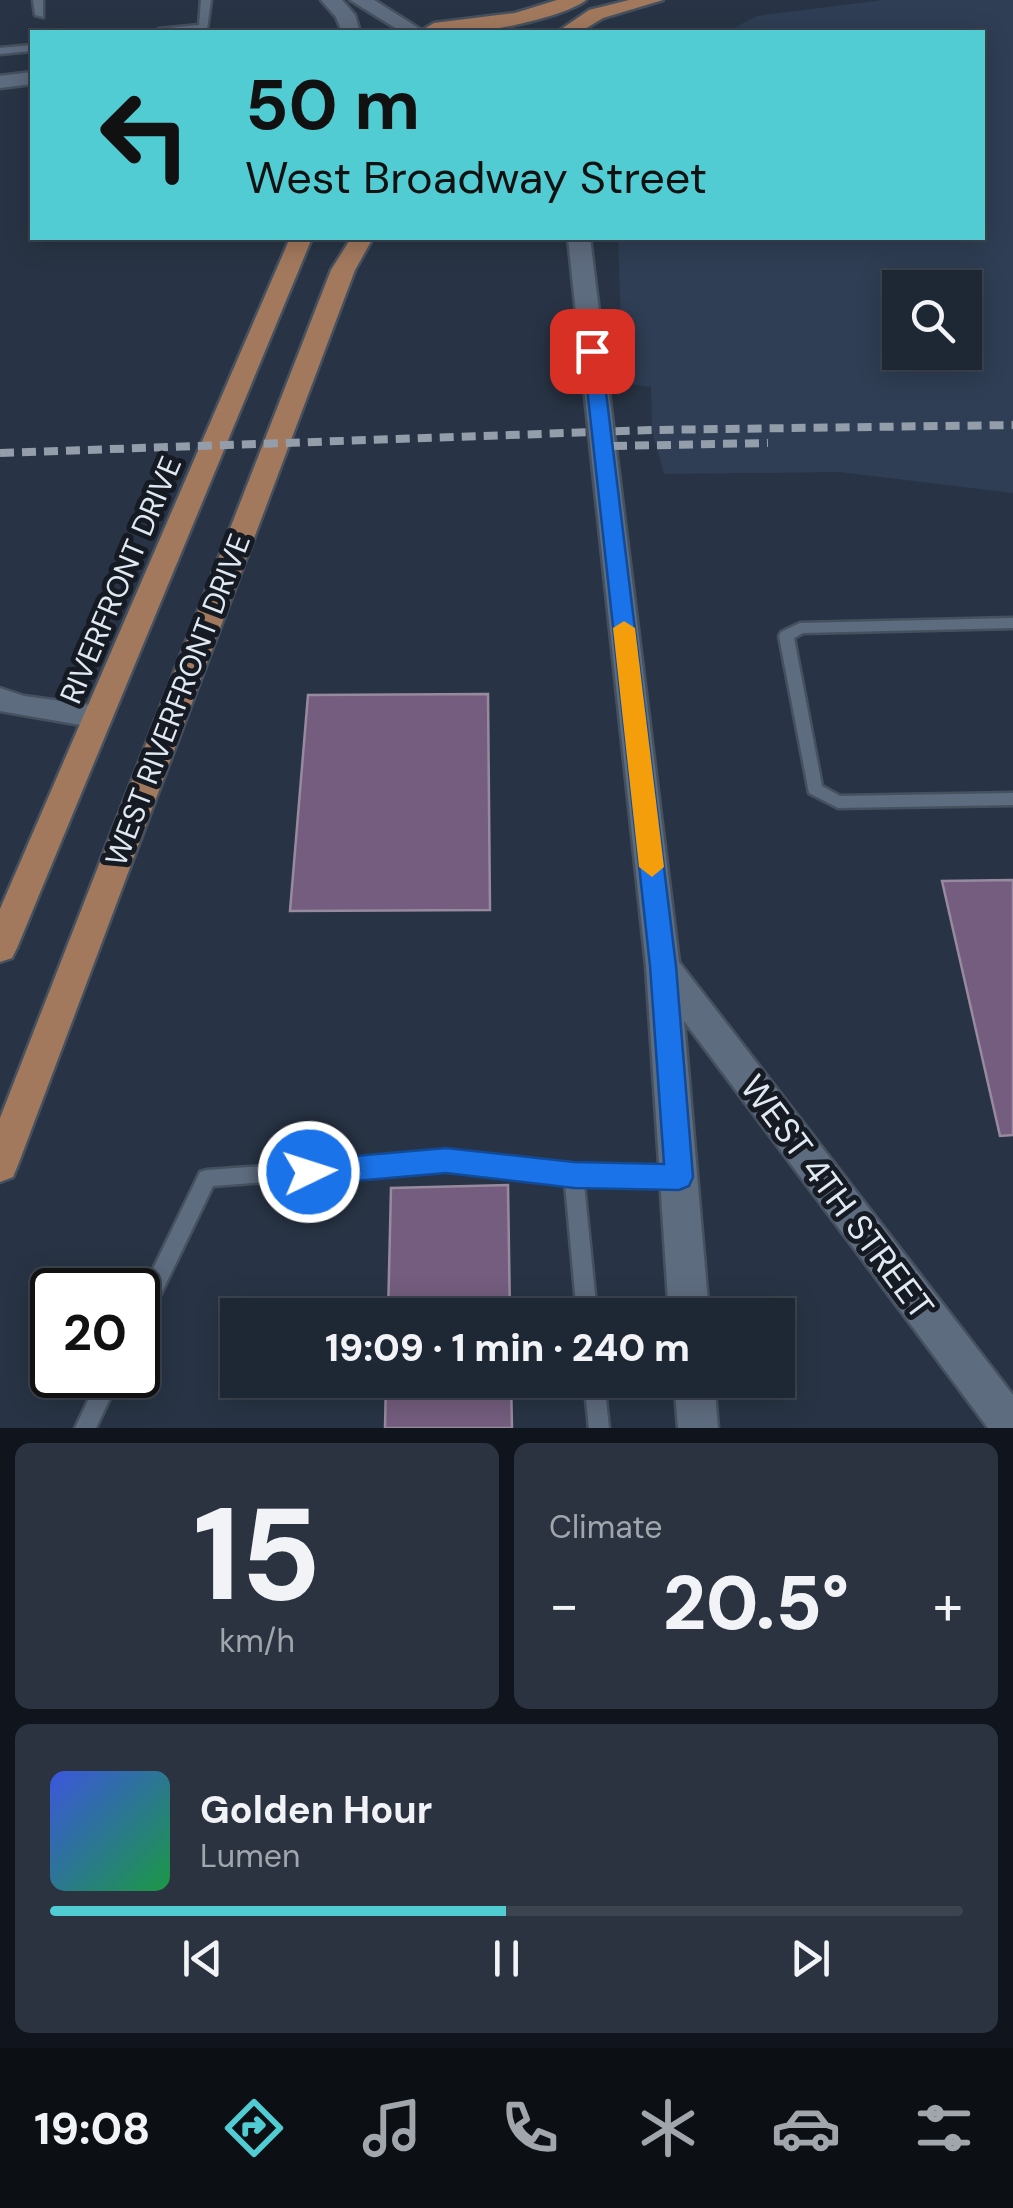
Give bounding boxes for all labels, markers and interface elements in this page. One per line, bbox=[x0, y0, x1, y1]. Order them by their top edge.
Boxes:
text: 50 m bbox=[245, 60, 420, 151]
icon: left bbox=[80, 70, 210, 200]
text: West Broadway Street bbox=[245, 148, 707, 207]
map controls bbox=[882, 270, 982, 370]
button: search bbox=[882, 270, 982, 370]
pin bbox=[550, 309, 635, 394]
icon: arrive bbox=[565, 324, 620, 379]
street label: RIVERFRONT DRIVE bbox=[51, 450, 190, 709]
street label: WEST RIVERFRONT DRIVE bbox=[96, 528, 259, 871]
street label: WEST 4TH STREET bbox=[730, 1066, 944, 1328]
position arrow bbox=[257, 1120, 361, 1224]
speed limit sign: 20 bbox=[30, 1268, 160, 1398]
text: 19:09 · 1 min · 240 m bbox=[325, 1323, 690, 1373]
text: 15 bbox=[193, 1470, 321, 1639]
text: Climate bbox=[549, 1506, 663, 1548]
text: 20.5° bbox=[663, 1555, 849, 1652]
text: − bbox=[549, 1569, 579, 1641]
text: + bbox=[933, 1569, 963, 1641]
text: km/h bbox=[219, 1620, 295, 1662]
text: Golden Hour bbox=[200, 1785, 432, 1835]
text: Lumen bbox=[200, 1835, 300, 1877]
icon: previous bbox=[175, 1931, 230, 1986]
icon: pause bbox=[479, 1931, 534, 1986]
icon: next bbox=[783, 1931, 838, 1986]
icon: directions bbox=[219, 2093, 289, 2163]
icon: music bbox=[357, 2093, 427, 2163]
icon: phone bbox=[495, 2093, 565, 2163]
icon: climate bbox=[633, 2093, 703, 2163]
icon: car bbox=[771, 2093, 841, 2163]
icon: filters bbox=[909, 2093, 979, 2163]
text: 19:08 bbox=[34, 2099, 151, 2158]

